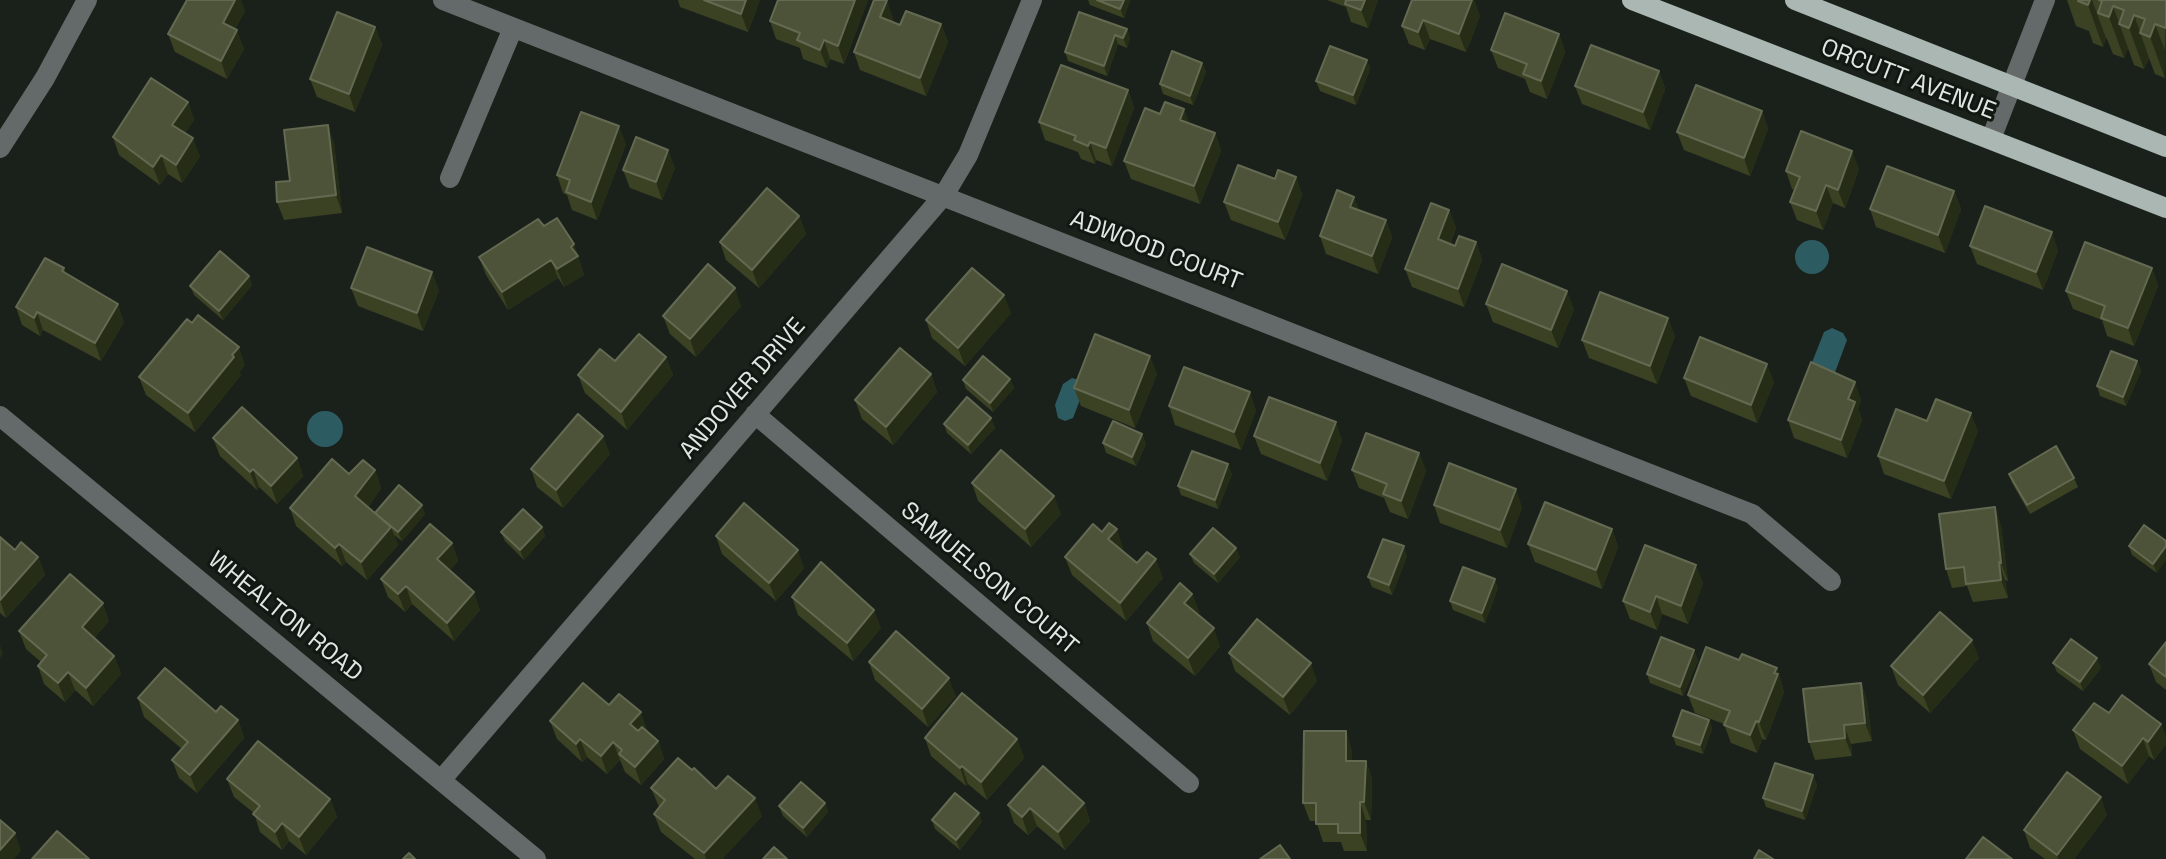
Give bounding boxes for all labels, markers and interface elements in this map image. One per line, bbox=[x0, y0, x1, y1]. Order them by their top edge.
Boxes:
street label: ORCUTT AVENUE bbox=[1817, 33, 1999, 127]
street label: ADWOOD COURT bbox=[1066, 205, 1246, 297]
street label: ANDOVER DRIVE bbox=[674, 313, 812, 465]
street label: SAMUELSON COURT bbox=[895, 496, 1083, 662]
street label: WHEALTON ROAD bbox=[202, 546, 368, 688]

